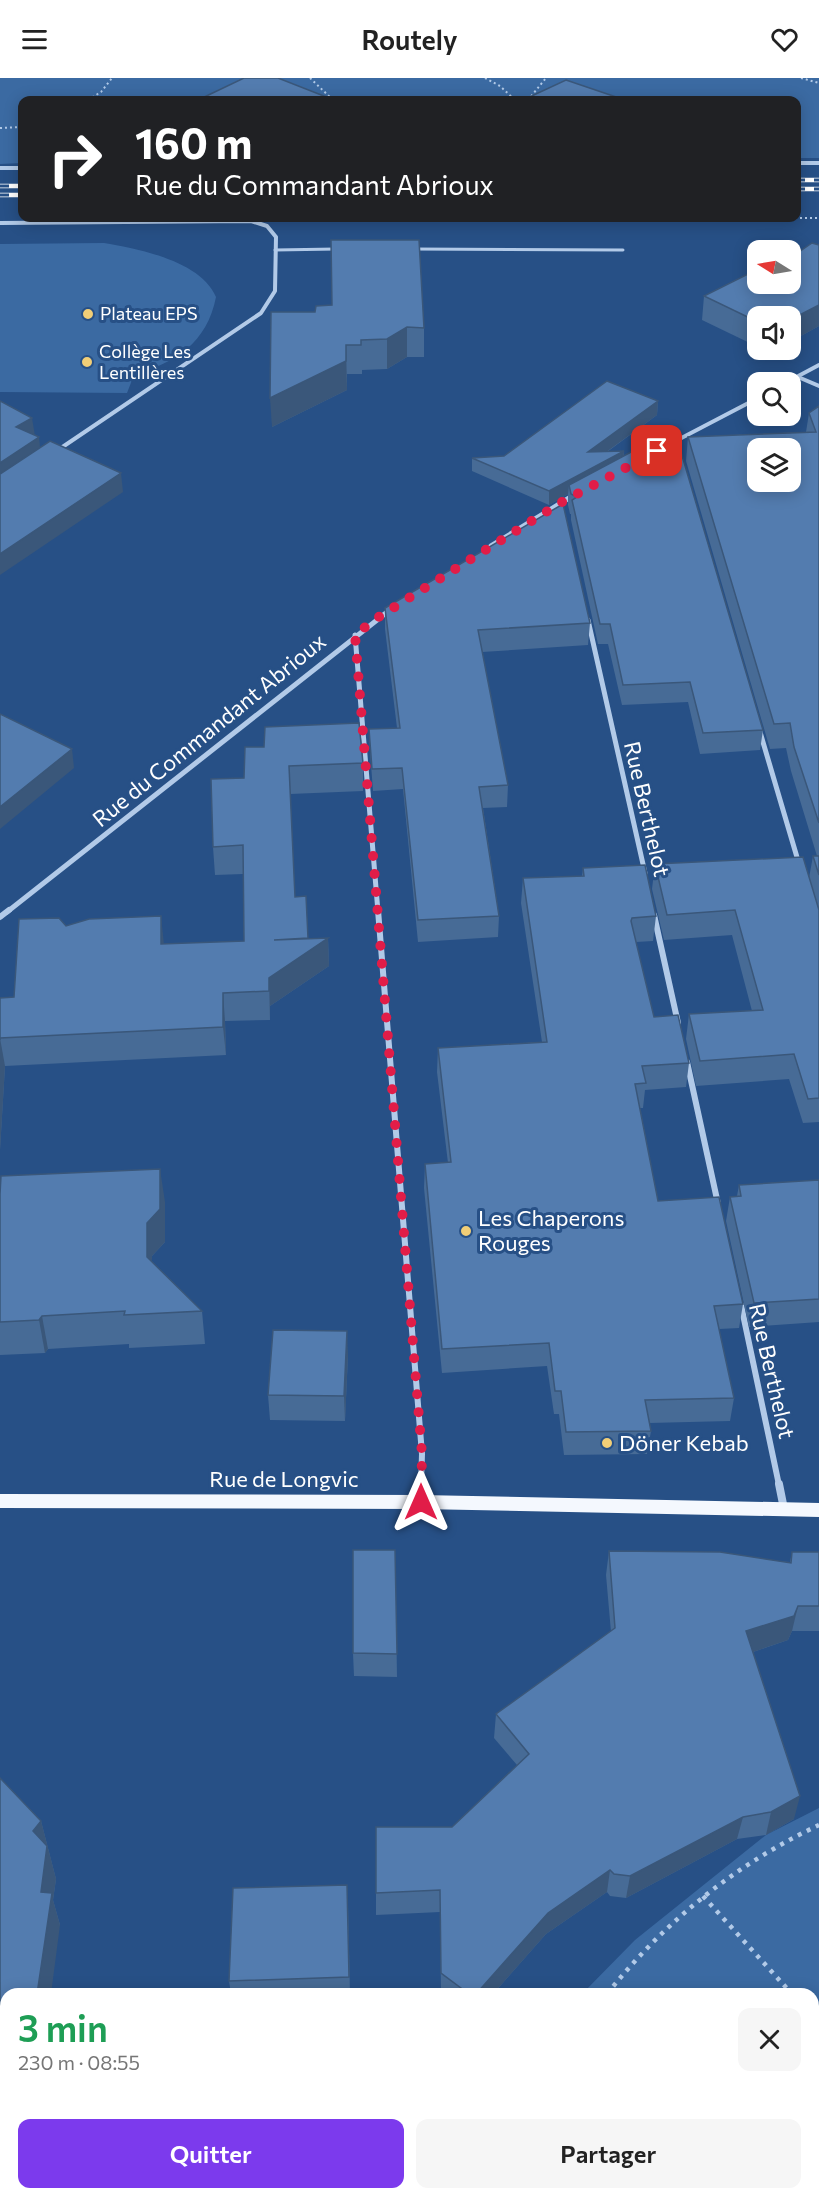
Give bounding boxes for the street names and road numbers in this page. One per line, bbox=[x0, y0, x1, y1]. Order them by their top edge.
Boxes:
street label: Rue du Commandant Abrioux bbox=[87, 627, 331, 832]
street label: Rue Berthelot bbox=[619, 739, 676, 879]
street label: Rue Berthelot bbox=[744, 1301, 801, 1441]
street label: Rue de Longvic bbox=[209, 1465, 359, 1492]

